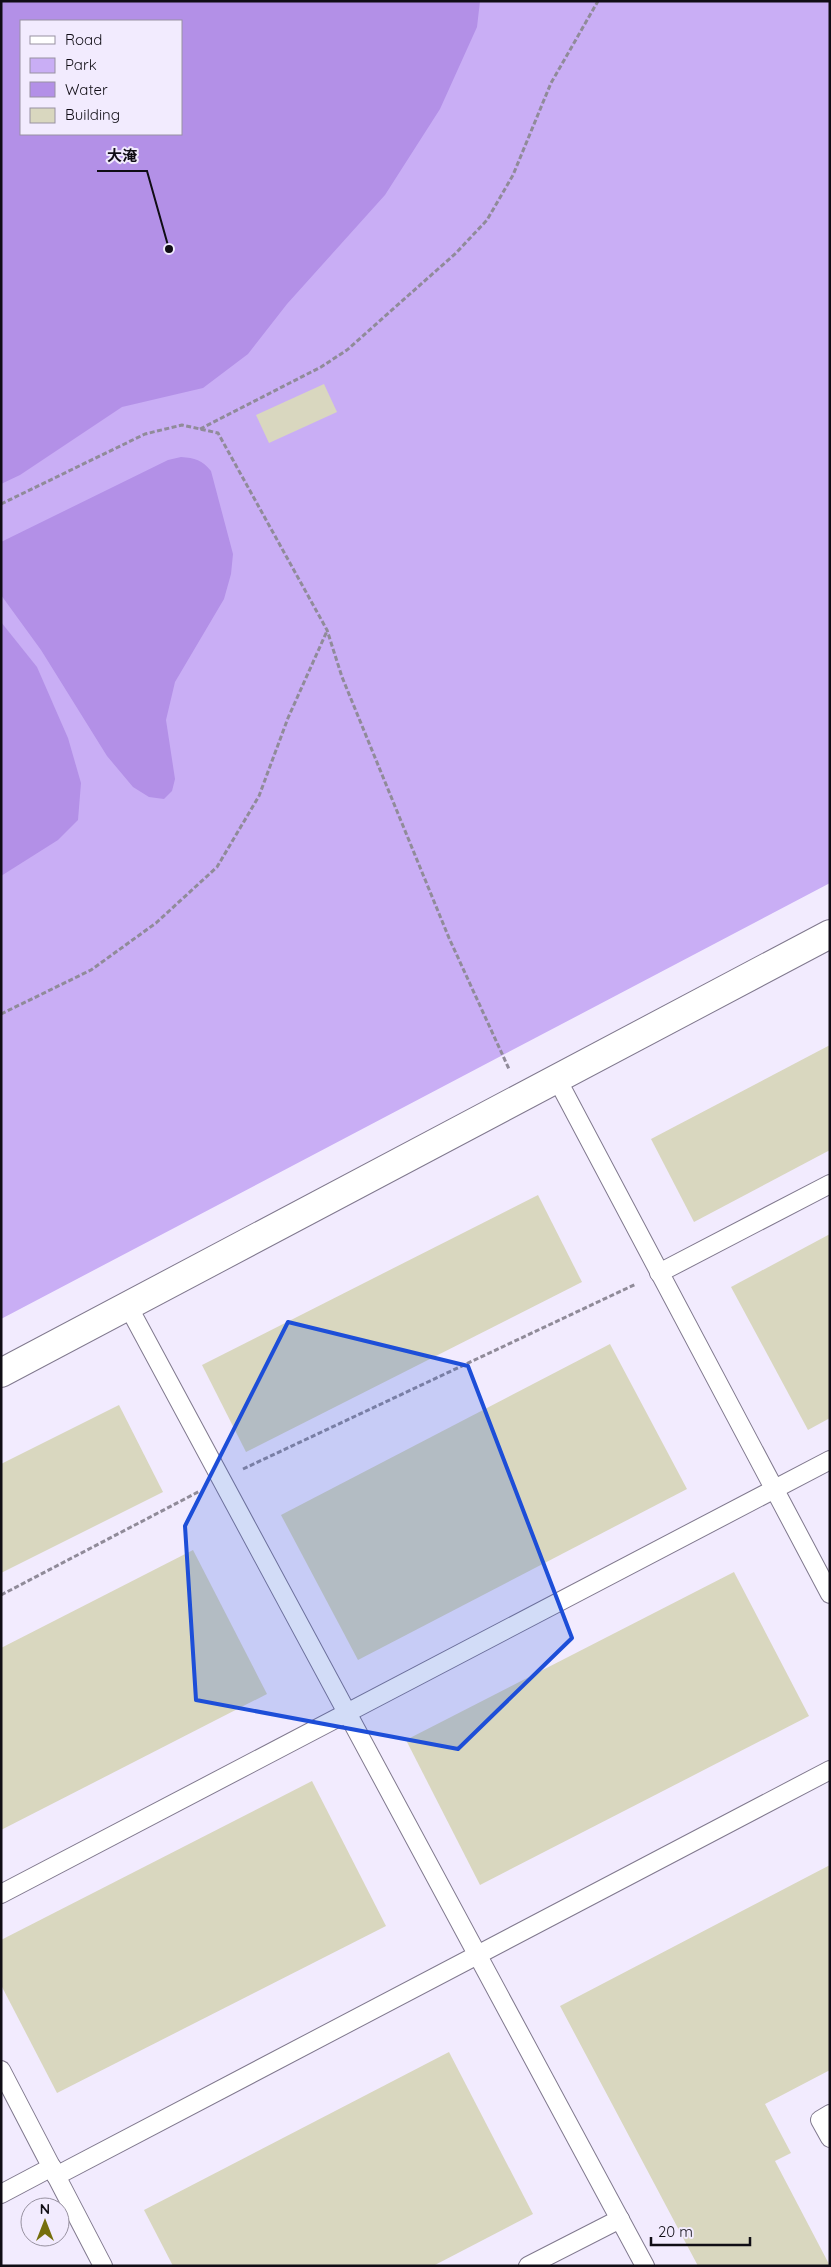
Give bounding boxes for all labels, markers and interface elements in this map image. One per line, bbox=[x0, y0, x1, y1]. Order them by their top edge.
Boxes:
legend bbox=[20, 20, 182, 135]
text: Road bbox=[65, 30, 102, 49]
text: Park bbox=[65, 55, 97, 74]
text: Water bbox=[65, 80, 108, 99]
text: Building bbox=[65, 105, 120, 124]
callout: 大淹 bbox=[97, 141, 147, 171]
text: 大淹 bbox=[107, 146, 138, 165]
north arrow bbox=[20, 2197, 70, 2247]
text: N bbox=[40, 2200, 50, 2218]
scale bar bbox=[651, 2214, 750, 2246]
text: 20 m bbox=[658, 2222, 693, 2241]

